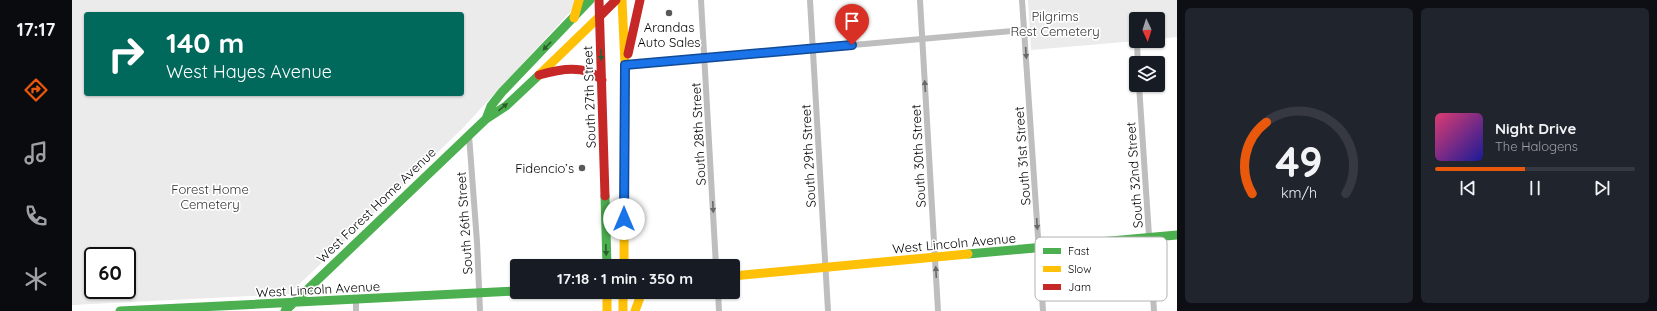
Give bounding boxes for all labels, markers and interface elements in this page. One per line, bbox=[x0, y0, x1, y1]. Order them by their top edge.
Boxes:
pin bbox=[835, 4, 869, 45]
marker: Arandas Auto Sales bbox=[664, 8, 674, 18]
park label: Pilgrims Rest Cemetery bbox=[1010, 8, 1100, 39]
icon: arrive bbox=[841, 10, 863, 32]
north arrow bbox=[1129, 12, 1165, 48]
map controls bbox=[1129, 12, 1165, 92]
text: 17:17 bbox=[17, 18, 55, 41]
place label: Arandas Auto Sales bbox=[638, 19, 700, 50]
text: 140 m bbox=[166, 25, 244, 60]
icon: right bbox=[100, 28, 152, 80]
one-way arrow bbox=[542, 41, 552, 51]
street label: South 27th Street bbox=[579, 46, 599, 148]
one-way arrow bbox=[1023, 47, 1029, 59]
one-way arrow bbox=[598, 49, 604, 62]
button: layers bbox=[1129, 56, 1165, 92]
text: West Hayes Avenue bbox=[166, 60, 332, 83]
icon: directions bbox=[22, 76, 50, 104]
one-way arrow bbox=[921, 80, 928, 92]
street label: South 28th Street bbox=[687, 82, 709, 186]
one-way arrow bbox=[498, 103, 509, 112]
street label: South 29th Street bbox=[797, 104, 819, 208]
street label: South 30th Street bbox=[907, 104, 929, 208]
street label: South 31st Street bbox=[1011, 106, 1033, 206]
text: Night Drive bbox=[1495, 119, 1576, 138]
street label: South 32nd Street bbox=[1122, 121, 1146, 229]
text: 49 bbox=[1275, 134, 1323, 186]
text: The Halogens bbox=[1495, 138, 1578, 154]
icon: music bbox=[22, 139, 50, 167]
street label: West Forest Home Avenue bbox=[313, 144, 439, 266]
place label: Fidencio’s bbox=[515, 160, 574, 176]
marker: Fidencio’s bbox=[577, 163, 587, 173]
street label: South 26th Street bbox=[452, 171, 476, 275]
icon: previous bbox=[1457, 177, 1479, 199]
icon: pause bbox=[1524, 177, 1546, 199]
icon: next bbox=[1591, 177, 1613, 199]
park label: Forest Home Cemetery bbox=[171, 181, 249, 212]
text: km/h bbox=[1281, 183, 1317, 201]
position arrow bbox=[603, 198, 645, 240]
one-way arrow bbox=[709, 201, 716, 213]
icon: phone bbox=[22, 202, 50, 230]
one-way arrow bbox=[1034, 218, 1041, 230]
street label: West Lincoln Avenue bbox=[891, 230, 1017, 256]
legend bbox=[1035, 237, 1167, 301]
one-way arrow bbox=[603, 244, 610, 256]
text: Fast bbox=[1068, 244, 1090, 258]
speed limit sign: 60 bbox=[84, 247, 136, 299]
text: Slow bbox=[1068, 262, 1092, 276]
icon: climate bbox=[22, 265, 50, 293]
one-way arrow bbox=[932, 266, 939, 278]
text: 17:18 · 1 min · 350 m bbox=[557, 269, 693, 288]
street label: West Lincoln Avenue bbox=[256, 278, 380, 300]
text: Jam bbox=[1068, 280, 1091, 294]

